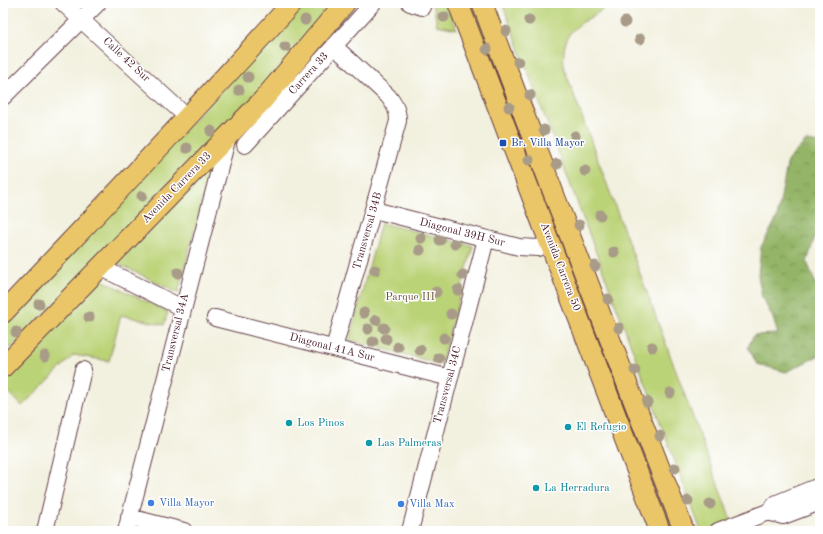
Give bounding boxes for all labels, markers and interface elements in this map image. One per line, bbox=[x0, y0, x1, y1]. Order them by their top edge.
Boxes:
street label: Calle 42 Sur bbox=[100, 36, 152, 85]
street label: Carrera 33 bbox=[287, 51, 331, 97]
marker: Br. Villa Mayor bbox=[498, 138, 508, 148]
place label: Br. Villa Mayor bbox=[511, 138, 585, 149]
street label: Avenida Carrera 33 bbox=[140, 150, 214, 226]
street label: Transversal 34B bbox=[352, 191, 384, 271]
street label: Diagonal 39H Sur bbox=[418, 217, 506, 249]
street label: Avenida Carrera 50 bbox=[538, 221, 582, 313]
street label: Transversal 34A bbox=[161, 292, 191, 374]
park label: Parque III bbox=[385, 292, 435, 303]
street label: Diagonal 41A Sur bbox=[288, 332, 376, 364]
street label: Transversal 34C bbox=[432, 345, 464, 425]
marker: Los Pinos bbox=[284, 418, 294, 428]
place label: Los Pinos bbox=[297, 418, 345, 429]
marker: El Refugio bbox=[563, 422, 573, 432]
place label: El Refugio bbox=[576, 422, 626, 433]
marker: Las Palmeras bbox=[364, 438, 374, 448]
place label: Las Palmeras bbox=[377, 438, 442, 449]
marker: La Herradura bbox=[531, 483, 541, 493]
place label: La Herradura bbox=[544, 483, 610, 494]
marker: Villa Mayor bbox=[146, 498, 156, 508]
place label: Villa Mayor bbox=[159, 498, 215, 509]
marker: Villa Max bbox=[396, 499, 406, 509]
place label: Villa Max bbox=[409, 499, 455, 510]

